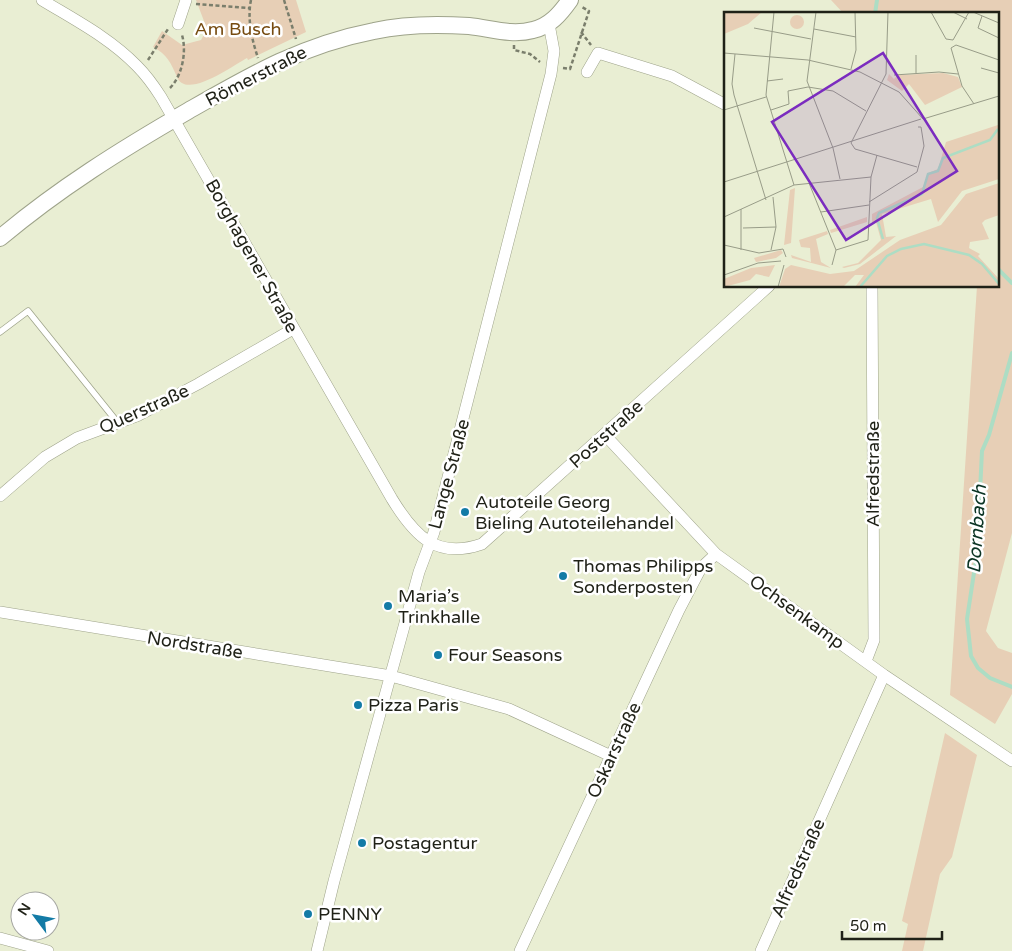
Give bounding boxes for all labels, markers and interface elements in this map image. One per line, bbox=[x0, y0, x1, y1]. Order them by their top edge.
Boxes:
inset map bbox=[724, 12, 1000, 288]
park label: Am Busch bbox=[194, 18, 282, 40]
street label: Römerstraße bbox=[202, 41, 310, 111]
street label: Borghagener Straße bbox=[201, 175, 303, 337]
street label: Querstraße bbox=[96, 379, 192, 439]
street label: Poststraße bbox=[565, 395, 647, 473]
street label: Lange Straße bbox=[424, 416, 474, 532]
street label: Alfredstraße bbox=[862, 421, 884, 527]
water label: Dornbach bbox=[963, 484, 991, 574]
place label: Autoteile Georg Bieling Autoteilehandel bbox=[475, 491, 674, 534]
marker: Autoteile Georg Bieling Autoteilehandel bbox=[459, 506, 471, 518]
place label: Thomas Philipps Sonderposten bbox=[573, 555, 713, 598]
marker: Thomas Philipps Sonderposten bbox=[557, 570, 569, 582]
street label: Ochsenkamp bbox=[745, 570, 849, 654]
place label: Maria’s Trinkhalle bbox=[398, 585, 480, 628]
marker: Maria’s Trinkhalle bbox=[382, 600, 394, 612]
street label: Nordstraße bbox=[146, 627, 244, 663]
place label: Four Seasons bbox=[448, 644, 562, 666]
marker: Four Seasons bbox=[432, 649, 444, 661]
place label: Pizza Paris bbox=[368, 694, 459, 716]
marker: Pizza Paris bbox=[352, 699, 364, 711]
street label: Oskarstraße bbox=[582, 699, 646, 801]
street label: Alfredstraße bbox=[766, 815, 830, 921]
place label: Postagentur bbox=[372, 832, 477, 854]
marker: Postagentur bbox=[356, 837, 368, 849]
north arrow bbox=[10, 891, 60, 941]
text: N bbox=[14, 900, 35, 919]
place label: PENNY bbox=[318, 903, 382, 925]
marker: PENNY bbox=[302, 908, 314, 920]
scale bar bbox=[842, 908, 942, 940]
text: 50 m bbox=[850, 917, 887, 935]

